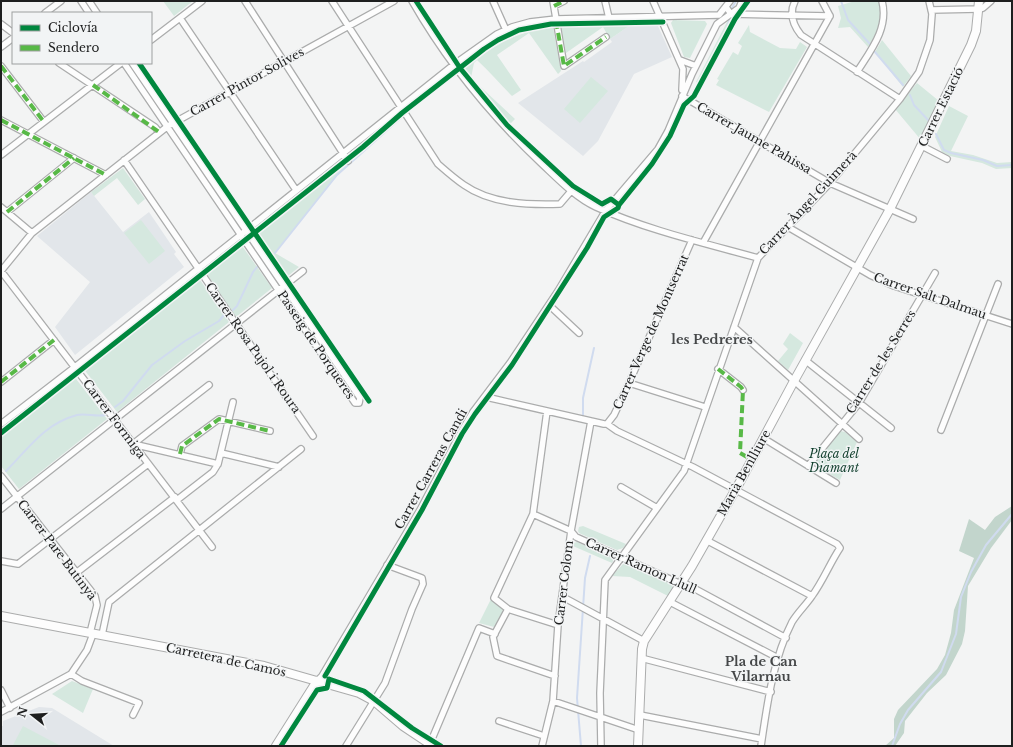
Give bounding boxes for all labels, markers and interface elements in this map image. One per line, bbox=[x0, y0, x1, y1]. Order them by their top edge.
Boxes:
legend bbox=[12, 12, 152, 64]
text: Ciclovía bbox=[48, 20, 98, 35]
text: Sendero bbox=[48, 40, 99, 55]
street label: Carrer Pintor Solives bbox=[187, 44, 306, 119]
street label: Carrer Estació bbox=[915, 64, 966, 149]
street label: Carrer Jaume Pahissa bbox=[694, 99, 815, 177]
street label: Carrer Àngel Guimerà bbox=[755, 147, 860, 258]
street label: Carrer Verge de Montserrat bbox=[610, 252, 692, 412]
street label: Carrer Salt Dalmau bbox=[872, 269, 989, 322]
street label: Carrer Rosa Pujol i Roura bbox=[202, 279, 305, 416]
street label: Passeig de Porqueres bbox=[275, 288, 358, 402]
street label: Carrer de les Serres bbox=[843, 307, 919, 416]
district label: les Pedreres bbox=[671, 331, 753, 348]
street label: Carrer Formiga bbox=[80, 376, 149, 462]
street label: Carrer Carreras Candi bbox=[391, 406, 470, 532]
street label: Marià Benlliure bbox=[714, 427, 774, 518]
park label: Plaça del Diamant bbox=[808, 446, 860, 475]
street label: Carrer Pare Butinyà bbox=[15, 496, 100, 603]
street label: Carrer Ramon Llull bbox=[583, 534, 699, 597]
street label: Carrer Colom bbox=[551, 540, 576, 626]
street label: Carretera de Camós bbox=[165, 639, 288, 680]
district label: Pla de Can Vilarnau bbox=[725, 653, 798, 685]
north arrow bbox=[12, 695, 52, 735]
text: N bbox=[14, 704, 31, 719]

